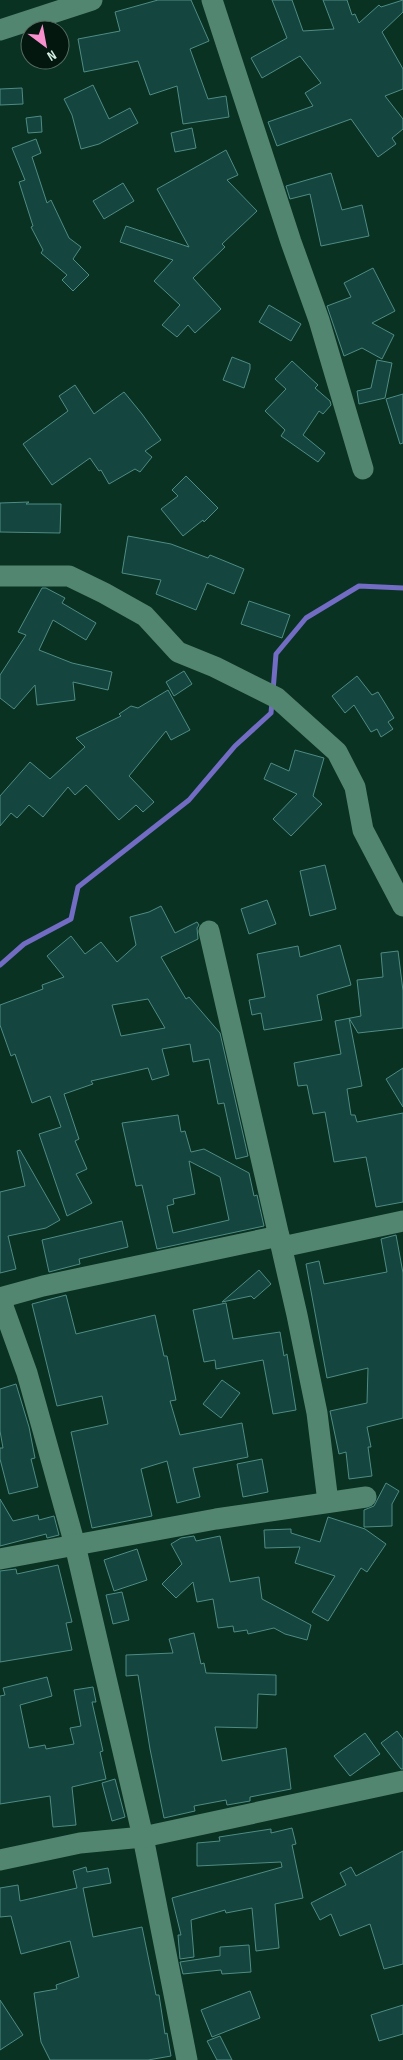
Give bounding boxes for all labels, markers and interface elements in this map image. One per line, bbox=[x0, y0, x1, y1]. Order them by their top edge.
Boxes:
north arrow bbox=[20, 20, 70, 70]
text: N bbox=[44, 46, 59, 65]

